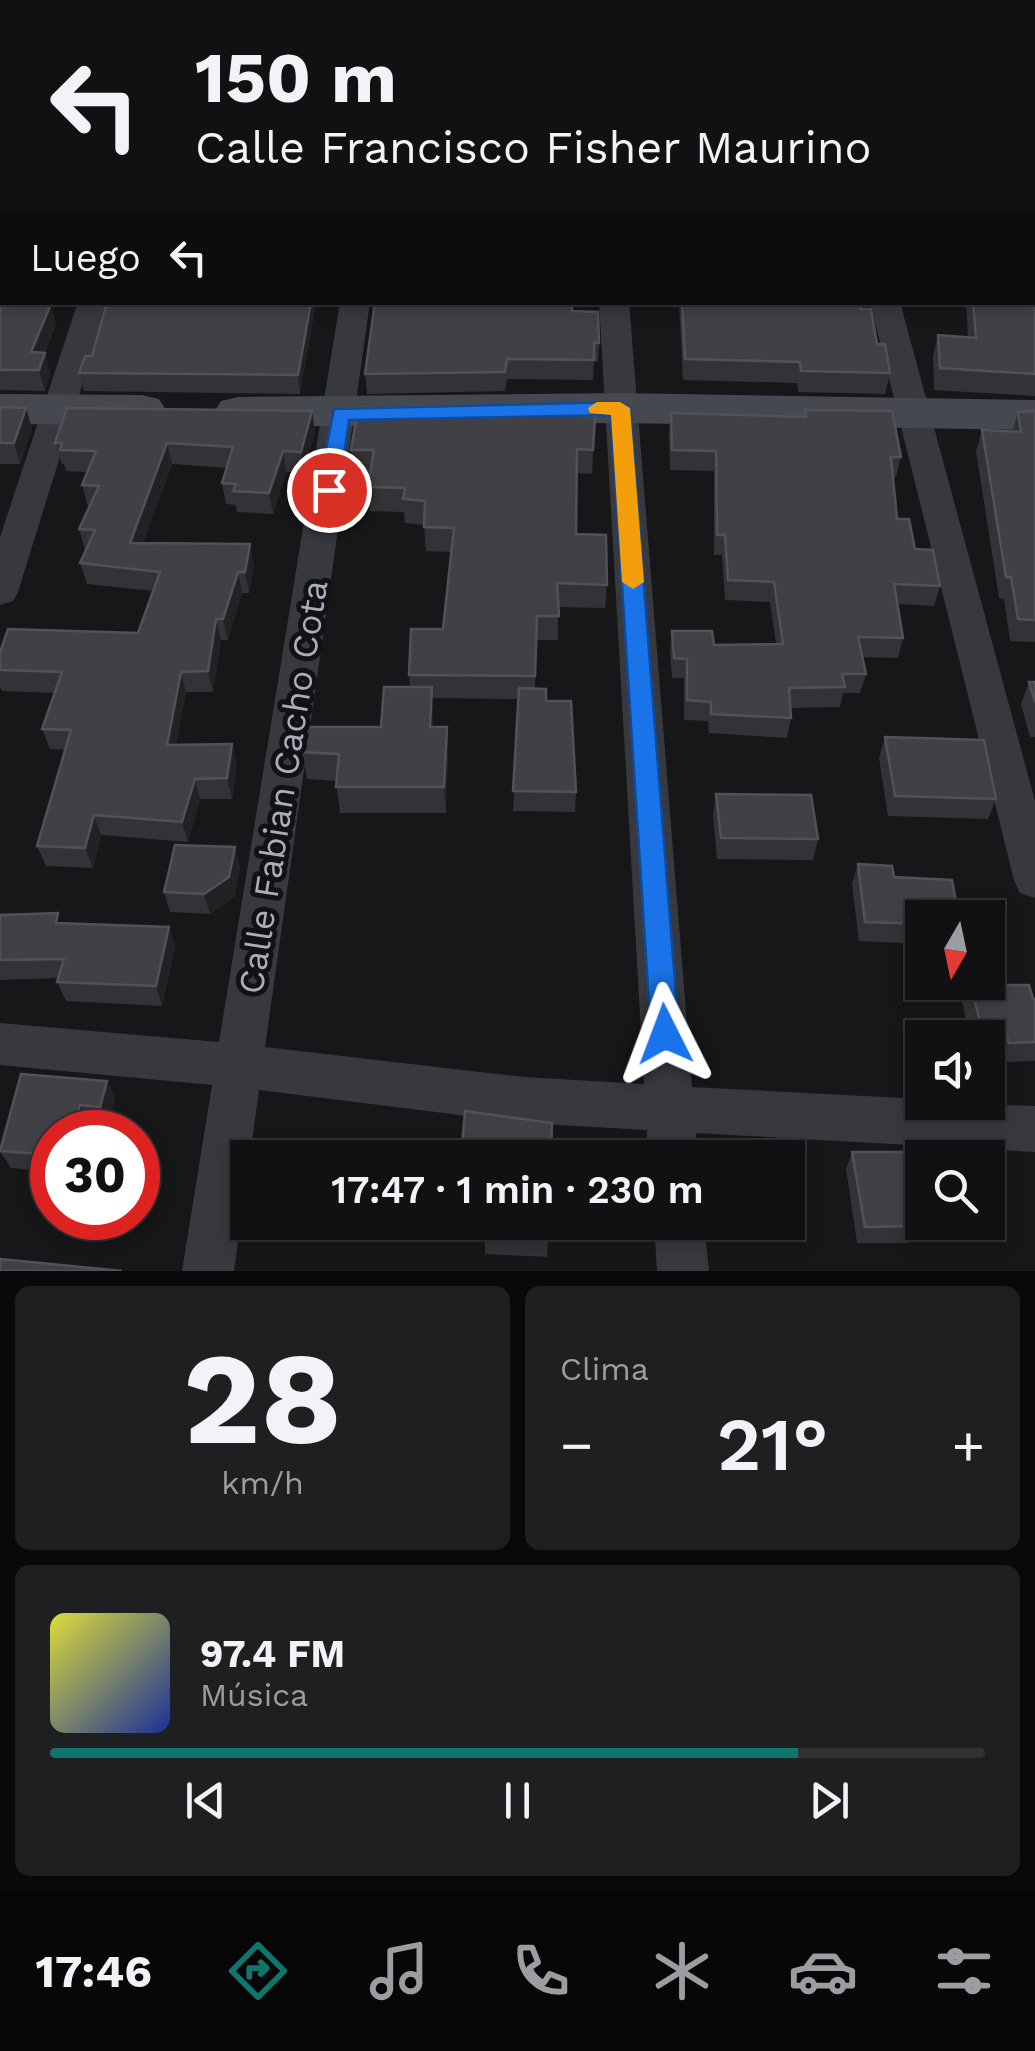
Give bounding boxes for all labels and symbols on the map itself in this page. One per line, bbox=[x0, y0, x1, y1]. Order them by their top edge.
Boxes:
pin bbox=[287, 448, 372, 533]
street label: Calle Fabian Cacho Cota bbox=[230, 577, 336, 997]
north arrow bbox=[905, 900, 1005, 1000]
position arrow bbox=[613, 982, 717, 1086]
speed limit sign: 30 bbox=[30, 1110, 160, 1240]

